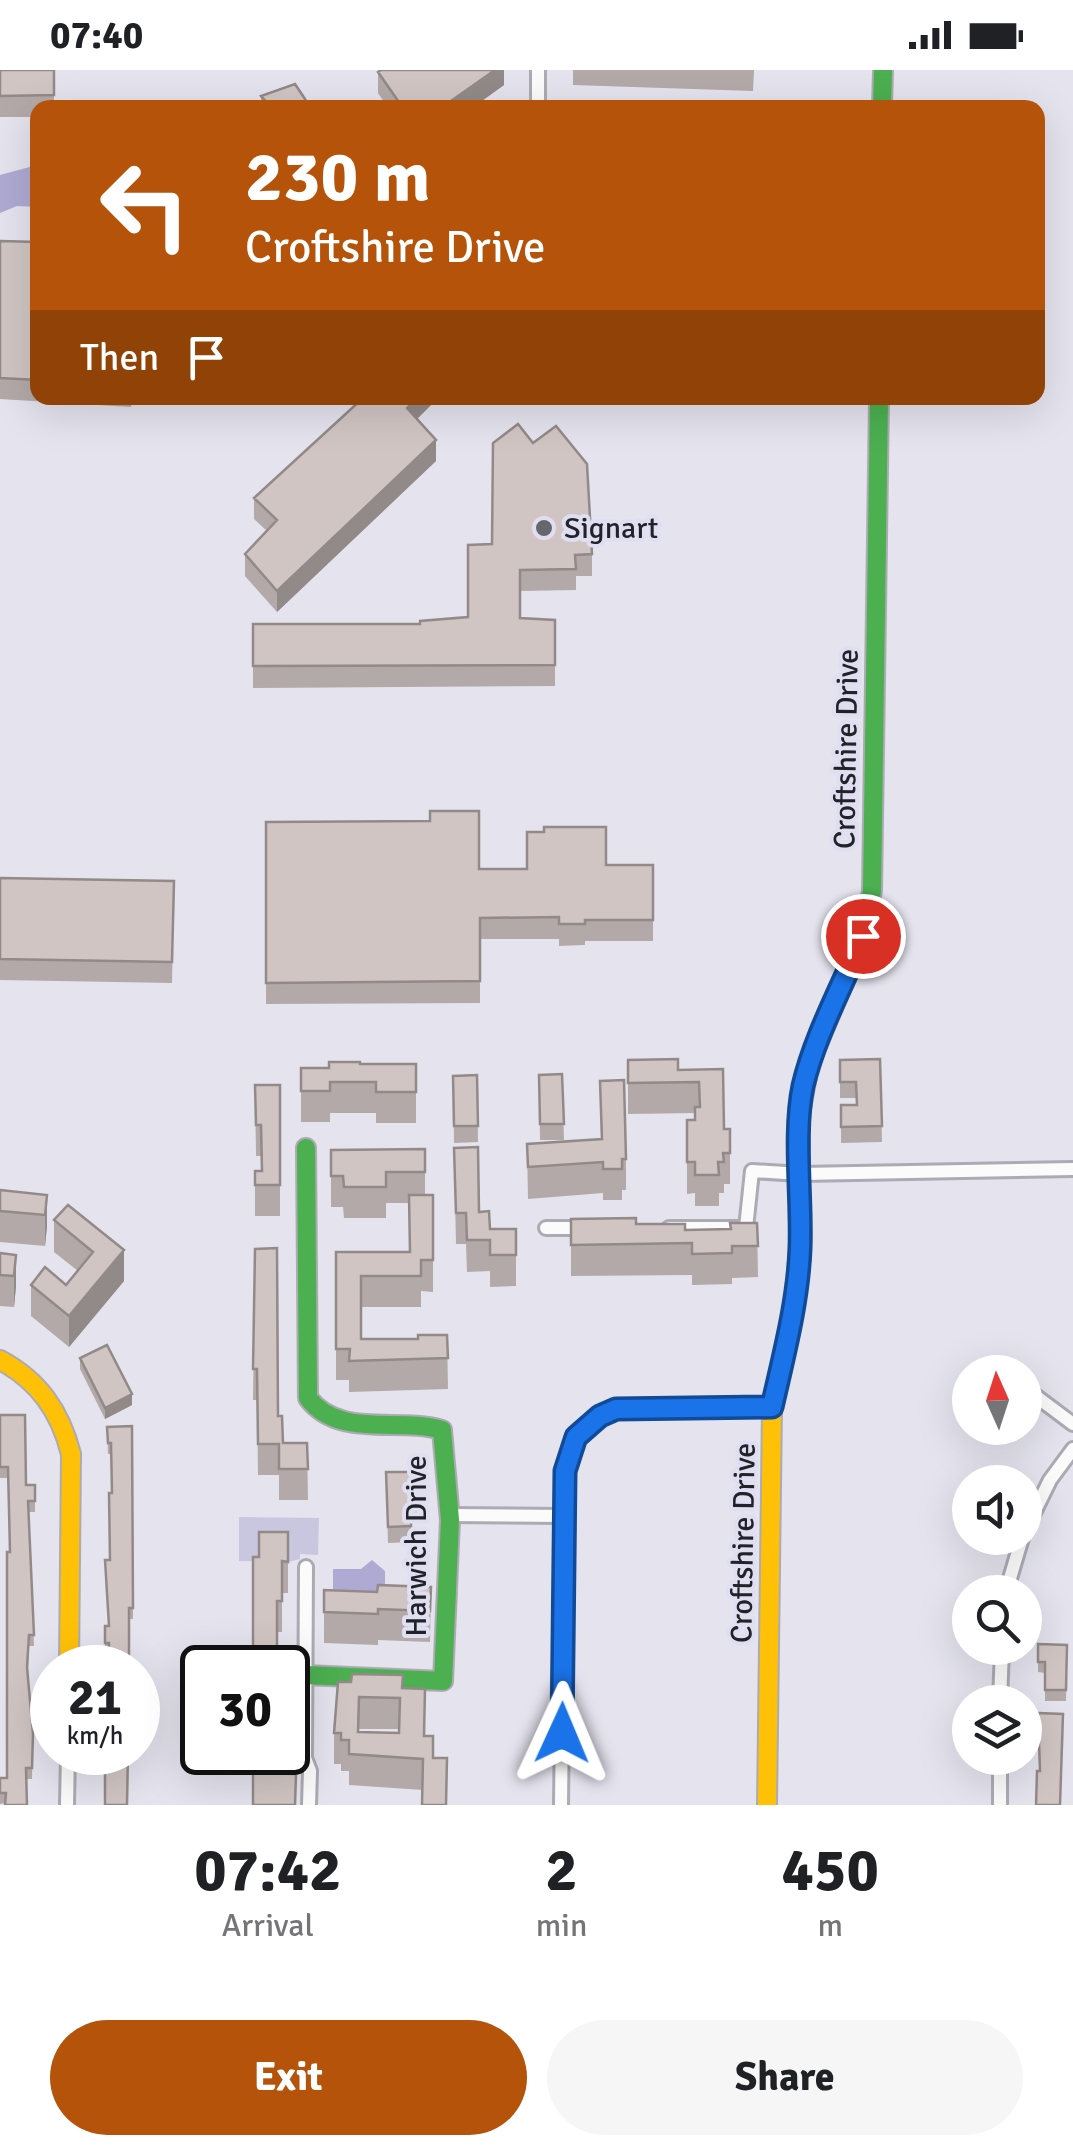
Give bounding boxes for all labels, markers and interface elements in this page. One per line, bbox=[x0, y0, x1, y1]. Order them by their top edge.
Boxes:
text: 07:40 bbox=[50, 12, 143, 59]
text: 230 m bbox=[245, 134, 430, 220]
icon: left bbox=[80, 140, 210, 270]
text: Croftshire Drive bbox=[245, 220, 546, 275]
icon: arrive bbox=[179, 330, 234, 385]
text: Then bbox=[80, 334, 159, 381]
place label: Signart bbox=[564, 510, 658, 547]
marker: Signart bbox=[533, 517, 555, 539]
street label: Croftshire Drive bbox=[826, 649, 867, 850]
pin bbox=[821, 894, 906, 979]
icon: arrive bbox=[836, 909, 891, 964]
north arrow bbox=[952, 1355, 1042, 1445]
map controls bbox=[952, 1355, 1042, 1775]
street label: Croftshire Drive bbox=[723, 1443, 764, 1644]
street label: Harwich Drive bbox=[398, 1455, 435, 1637]
button: sound bbox=[952, 1465, 1042, 1555]
button: search bbox=[952, 1575, 1042, 1665]
speed limit sign: 30 bbox=[180, 1645, 310, 1775]
text: 21 bbox=[68, 1667, 122, 1729]
position arrow bbox=[510, 1681, 614, 1785]
button: layers bbox=[952, 1685, 1042, 1775]
text: km/h bbox=[67, 1720, 123, 1751]
text: 07:42 bbox=[194, 1834, 342, 1908]
text: 2 bbox=[545, 1834, 578, 1908]
text: 450 bbox=[782, 1834, 879, 1908]
text: Arrival bbox=[222, 1906, 314, 1945]
text: min bbox=[536, 1906, 587, 1945]
text: m bbox=[817, 1906, 843, 1945]
button: Exit bbox=[50, 2020, 527, 2135]
button: Share bbox=[547, 2020, 1023, 2135]

